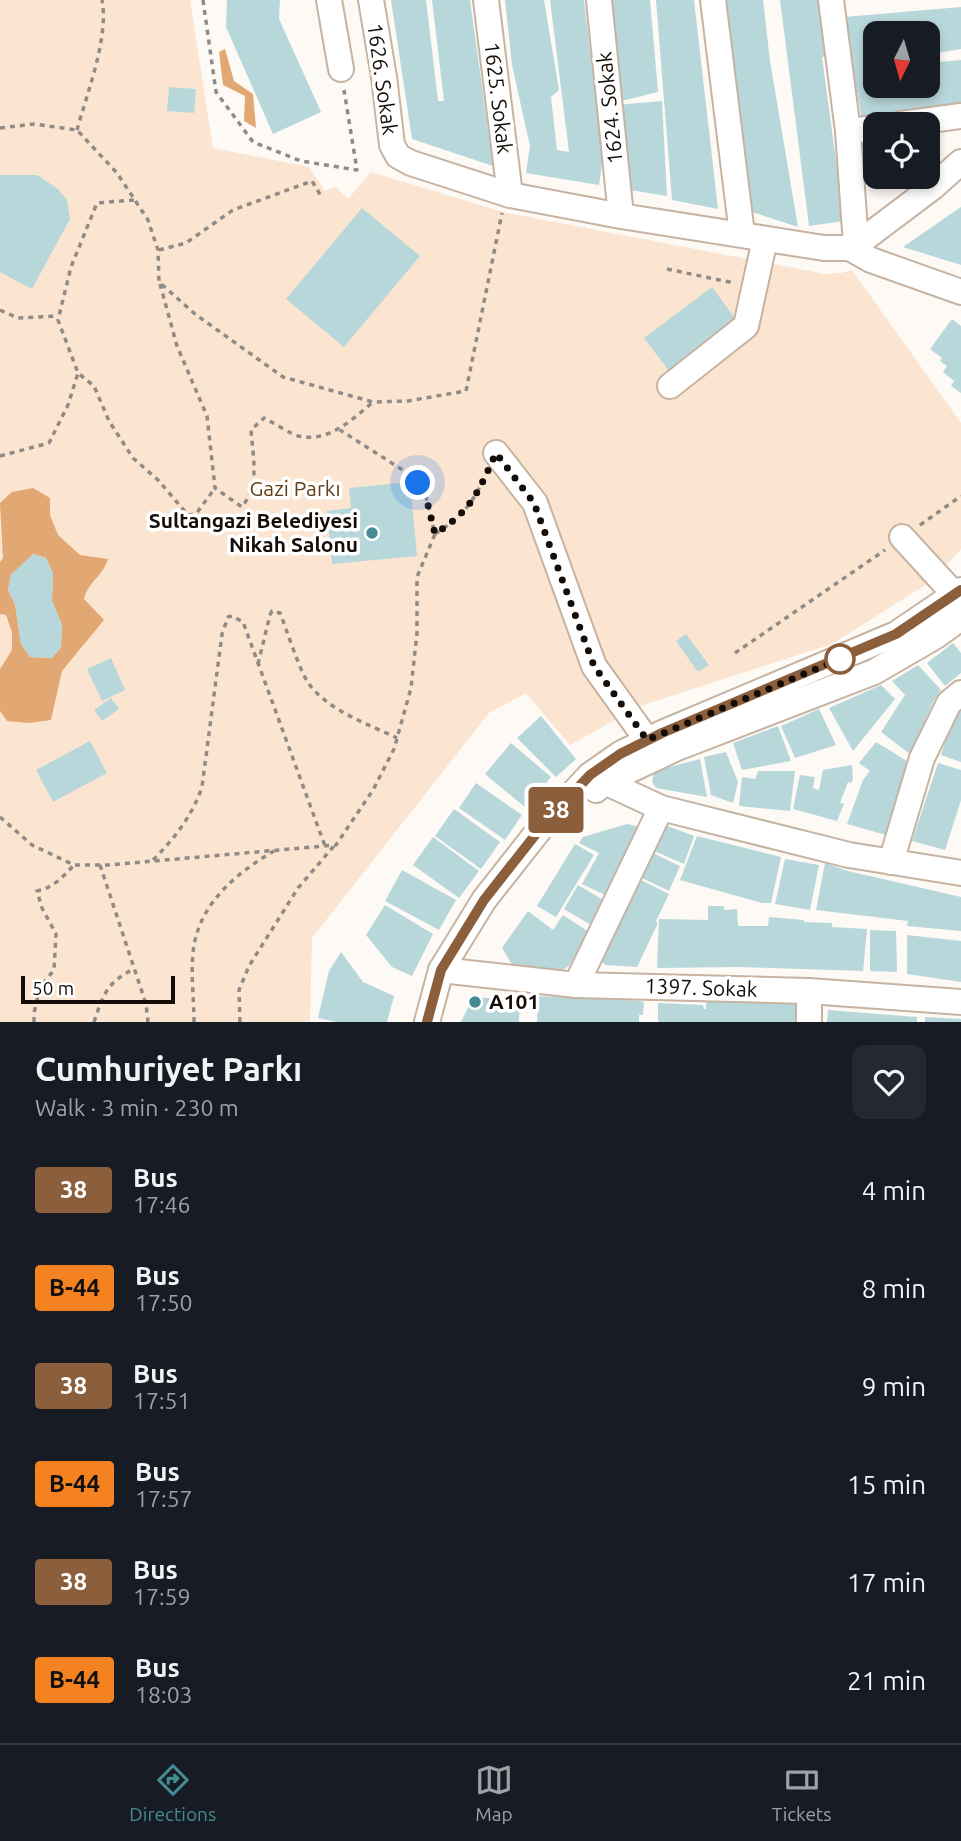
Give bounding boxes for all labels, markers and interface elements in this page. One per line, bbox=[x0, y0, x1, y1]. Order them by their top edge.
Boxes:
street label: 1626. Sokak bbox=[363, 21, 403, 137]
north arrow bbox=[863, 21, 940, 98]
map controls bbox=[863, 21, 940, 189]
street label: 1625. Sokak bbox=[480, 41, 518, 156]
street label: 1624. Sokak bbox=[591, 50, 627, 165]
button: locate bbox=[863, 112, 940, 189]
your location bbox=[400, 465, 435, 500]
park label: Gazi Parkı bbox=[249, 476, 341, 500]
place label: Sultangazi Belediyesi Nikah Salonu bbox=[149, 508, 358, 556]
marker: Sultangazi Belediyesi Nikah Salonu bbox=[364, 525, 380, 541]
unlabelled marker bbox=[825, 644, 855, 674]
line badge: 38 bbox=[524, 787, 588, 833]
text: 38 bbox=[542, 796, 570, 823]
scale bar bbox=[21, 973, 175, 1005]
street label: 1397. Sokak bbox=[644, 973, 758, 1001]
text: 50 m bbox=[32, 977, 74, 999]
place label: A101 bbox=[489, 989, 539, 1013]
marker: A101 bbox=[467, 994, 483, 1010]
button: heart bbox=[852, 1045, 926, 1119]
text: Cumhuriyet Parkı bbox=[35, 1050, 302, 1087]
text: Walk · 3 min · 230 m bbox=[35, 1095, 239, 1120]
text: Bus bbox=[133, 1163, 178, 1192]
text: 38 bbox=[60, 1176, 87, 1203]
text: 4 min bbox=[862, 1176, 926, 1205]
text: 17:46 bbox=[133, 1192, 191, 1217]
text: Bus bbox=[135, 1261, 180, 1290]
text: B-44 bbox=[49, 1274, 100, 1301]
text: 8 min bbox=[862, 1274, 926, 1303]
text: 17:50 bbox=[135, 1290, 193, 1315]
text: Bus bbox=[133, 1359, 178, 1388]
text: 38 bbox=[60, 1372, 87, 1399]
text: 9 min bbox=[862, 1372, 926, 1401]
text: 17:51 bbox=[133, 1388, 191, 1413]
text: Bus bbox=[135, 1457, 180, 1486]
text: B-44 bbox=[49, 1470, 100, 1497]
text: 15 min bbox=[847, 1470, 926, 1499]
text: 17:57 bbox=[135, 1486, 193, 1511]
text: Bus bbox=[133, 1555, 178, 1584]
text: 38 bbox=[60, 1568, 87, 1595]
text: 17 min bbox=[847, 1568, 926, 1597]
text: 17:59 bbox=[133, 1584, 191, 1609]
text: Bus bbox=[135, 1653, 180, 1682]
text: B-44 bbox=[49, 1666, 100, 1693]
text: 21 min bbox=[847, 1666, 926, 1695]
text: 18:03 bbox=[135, 1682, 193, 1707]
tab: Directions bbox=[129, 1761, 216, 1825]
tab: Map bbox=[475, 1761, 513, 1825]
tab: Tickets bbox=[772, 1761, 832, 1825]

